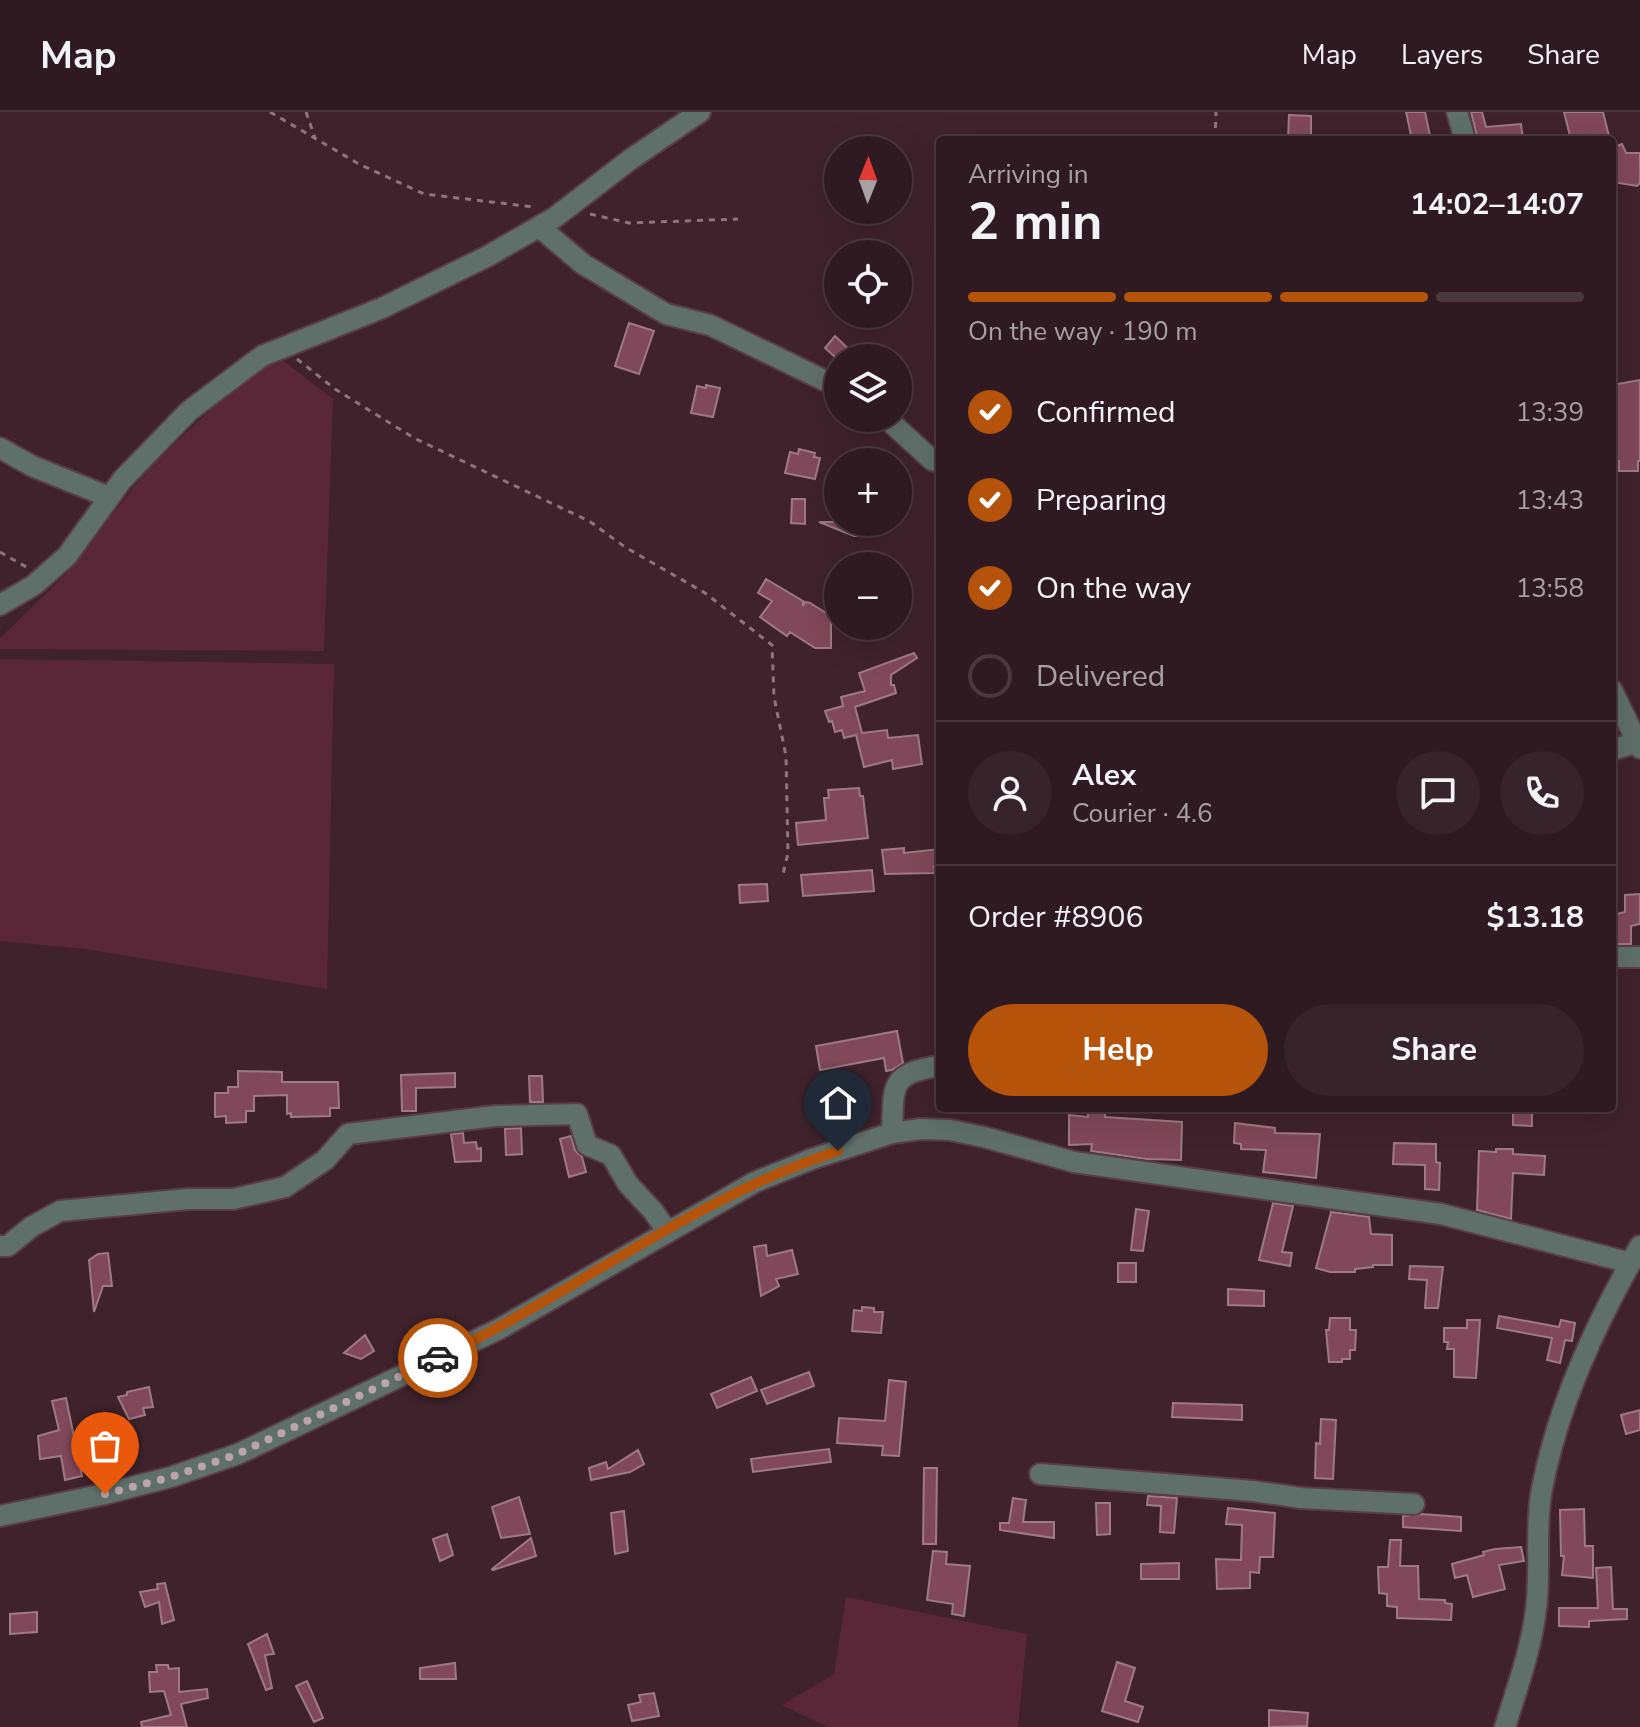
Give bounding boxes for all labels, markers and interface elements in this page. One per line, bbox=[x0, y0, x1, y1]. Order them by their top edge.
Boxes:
text: Map bbox=[40, 30, 117, 81]
text: Map bbox=[1302, 36, 1357, 74]
text: Layers bbox=[1401, 36, 1483, 74]
text: Share bbox=[1527, 36, 1600, 74]
north arrow bbox=[824, 136, 912, 224]
map controls bbox=[824, 136, 912, 640]
text: Arriving in bbox=[968, 157, 1089, 192]
text: 14:02–14:07 bbox=[1410, 184, 1584, 225]
text: 2 min bbox=[968, 186, 1103, 257]
button: locate bbox=[824, 240, 912, 328]
text: On the way · 190 m bbox=[968, 314, 1197, 349]
button: layers bbox=[824, 344, 912, 432]
icon: check bbox=[968, 390, 1012, 434]
text: Confirmed bbox=[1036, 392, 1176, 433]
text: 13:39 bbox=[1516, 395, 1584, 430]
button: + bbox=[824, 448, 912, 536]
icon: check bbox=[968, 478, 1012, 522]
text: Preparing bbox=[1036, 480, 1167, 521]
text: 13:43 bbox=[1516, 483, 1584, 518]
button: − bbox=[824, 552, 912, 640]
icon: check bbox=[968, 566, 1012, 610]
text: On the way bbox=[1036, 568, 1191, 609]
text: 13:58 bbox=[1516, 571, 1584, 606]
text: Delivered bbox=[1036, 656, 1165, 697]
button: person bbox=[968, 751, 1052, 835]
button: chat bbox=[1396, 751, 1480, 835]
button: phone bbox=[1500, 751, 1584, 835]
text: Alex bbox=[1072, 755, 1136, 796]
text: Courier · 4.6 bbox=[1072, 796, 1213, 831]
text: Order #8906 bbox=[968, 897, 1143, 938]
text: $13.18 bbox=[1487, 897, 1584, 938]
button: Help bbox=[968, 1004, 1268, 1096]
button: Share bbox=[1284, 1004, 1584, 1096]
pin bbox=[804, 1069, 872, 1151]
icon: home bbox=[816, 1081, 860, 1125]
courier bbox=[398, 1318, 478, 1398]
icon: car bbox=[416, 1336, 460, 1380]
pin bbox=[71, 1412, 139, 1494]
icon: bag bbox=[83, 1424, 127, 1468]

